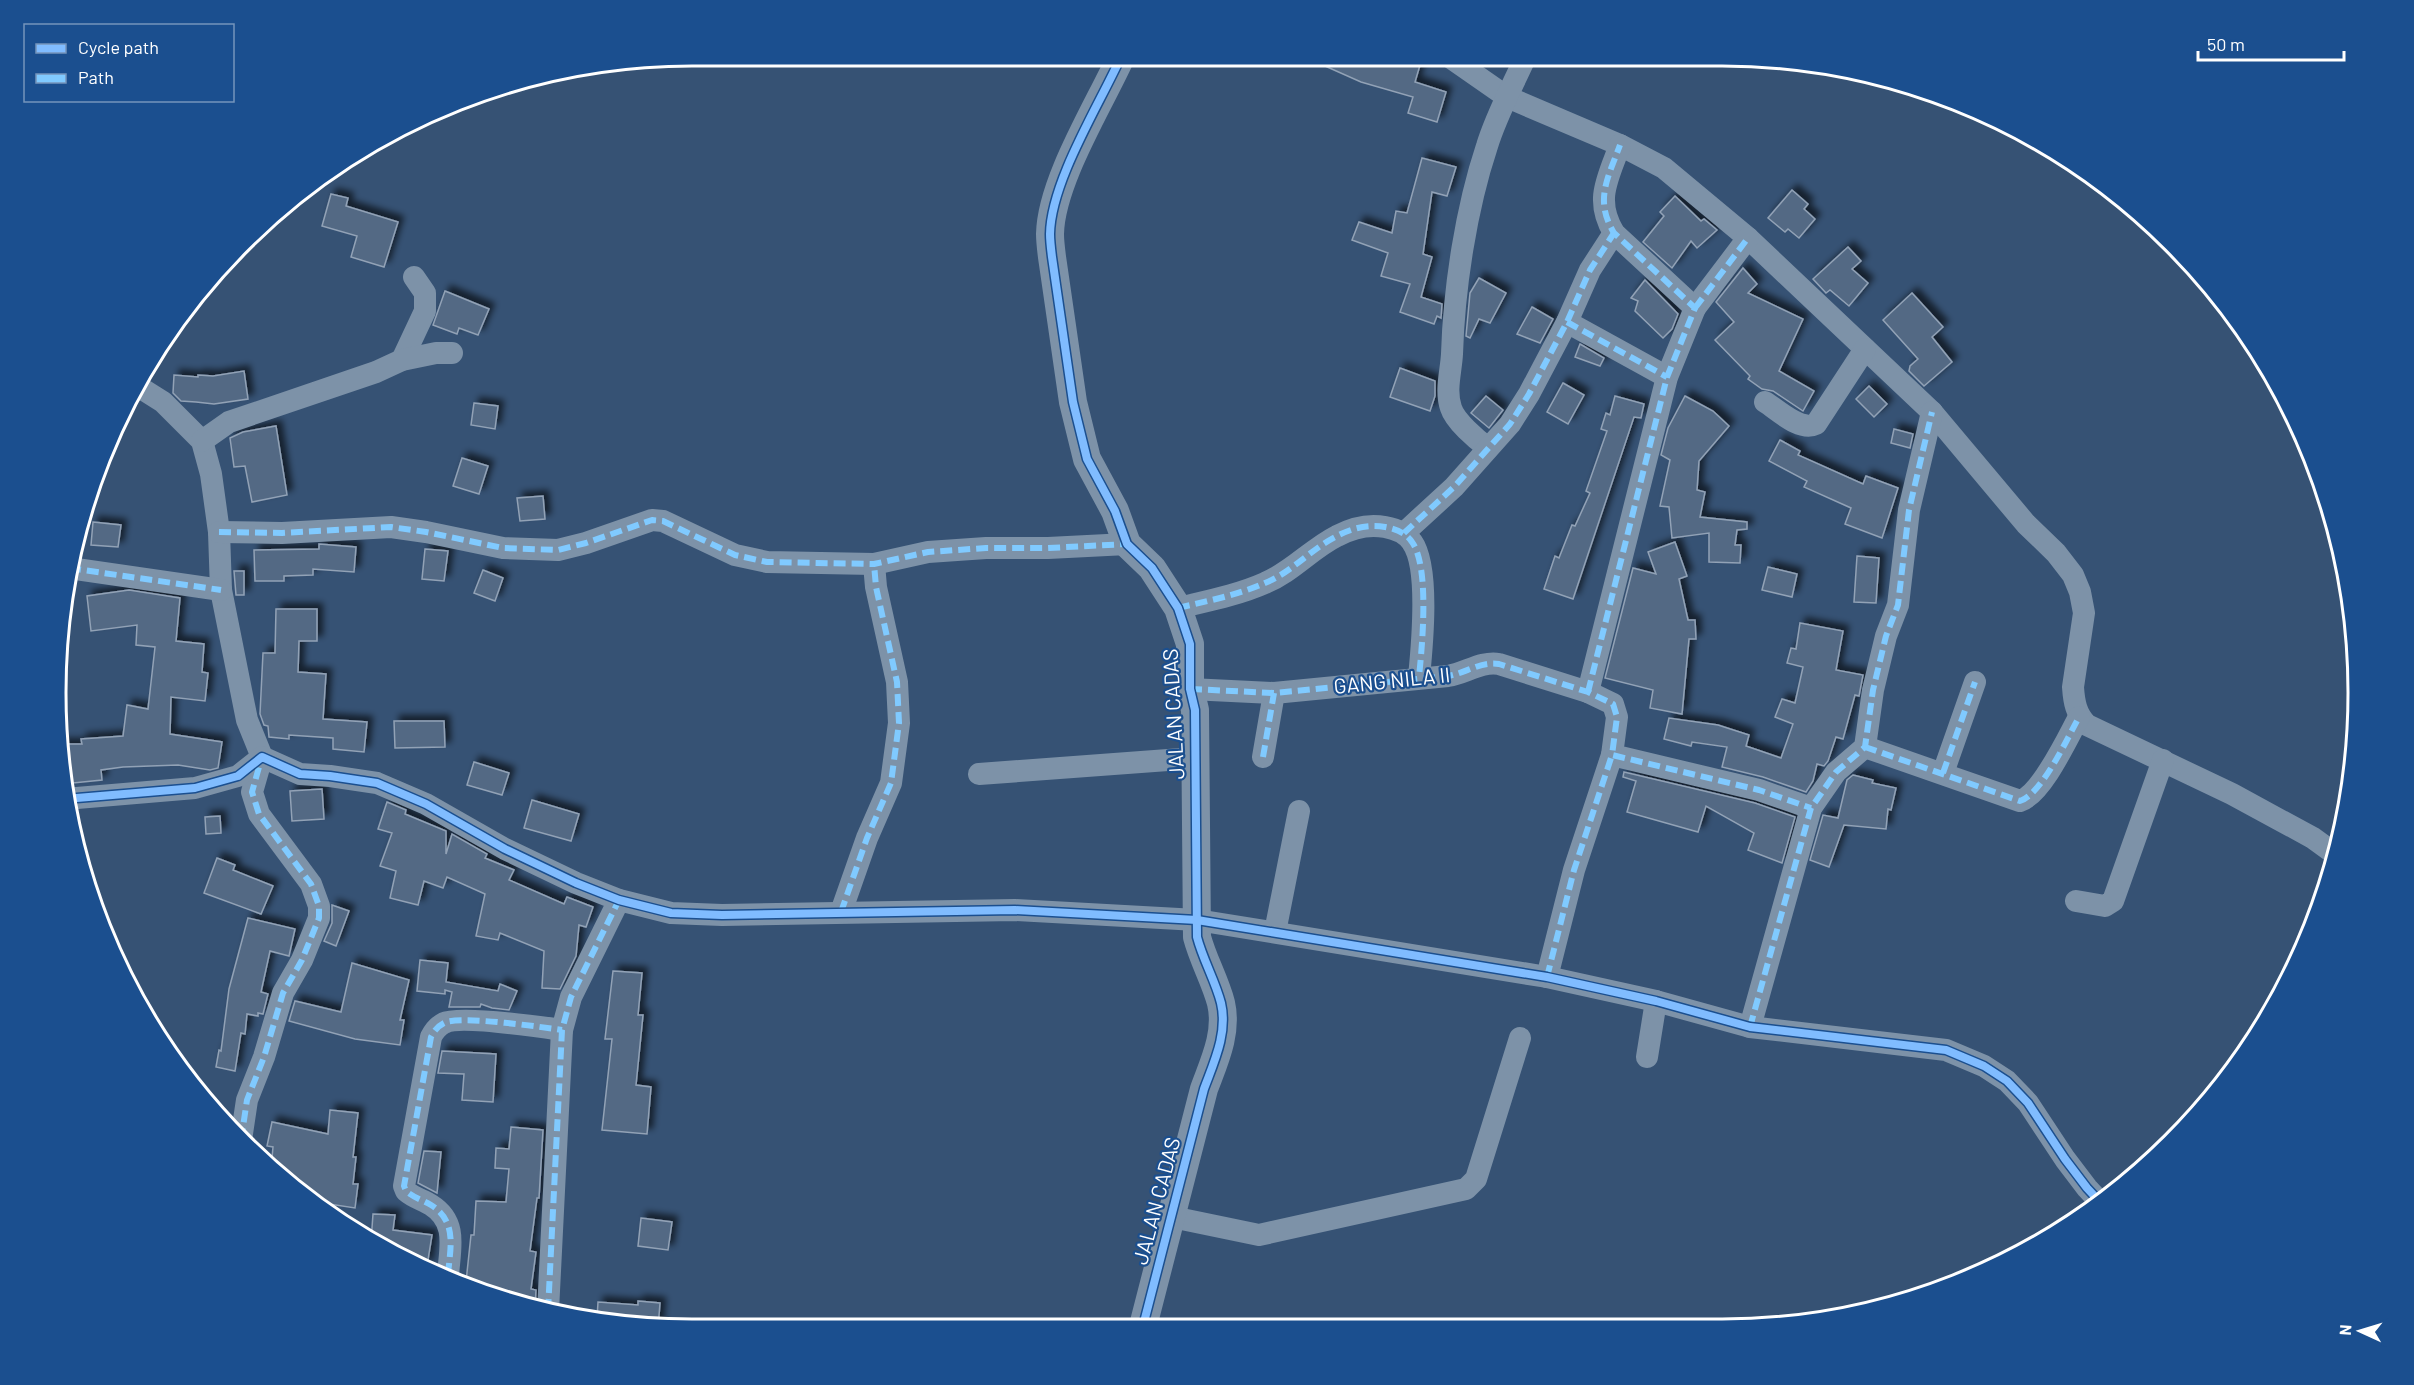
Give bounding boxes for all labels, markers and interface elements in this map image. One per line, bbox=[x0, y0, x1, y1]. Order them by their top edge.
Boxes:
legend bbox=[24, 24, 234, 102]
scale bar bbox=[2198, 24, 2344, 62]
text: 50 m bbox=[2207, 33, 2245, 55]
text: Cycle path bbox=[78, 36, 159, 58]
text: Path bbox=[78, 66, 114, 88]
street label: JALAN CADAS bbox=[1157, 648, 1188, 780]
street label: GANG NILA II bbox=[1332, 661, 1451, 698]
street label: JALAN CADAS bbox=[1127, 1134, 1185, 1267]
north arrow bbox=[2330, 1301, 2390, 1361]
text: N bbox=[2335, 1324, 2354, 1336]

